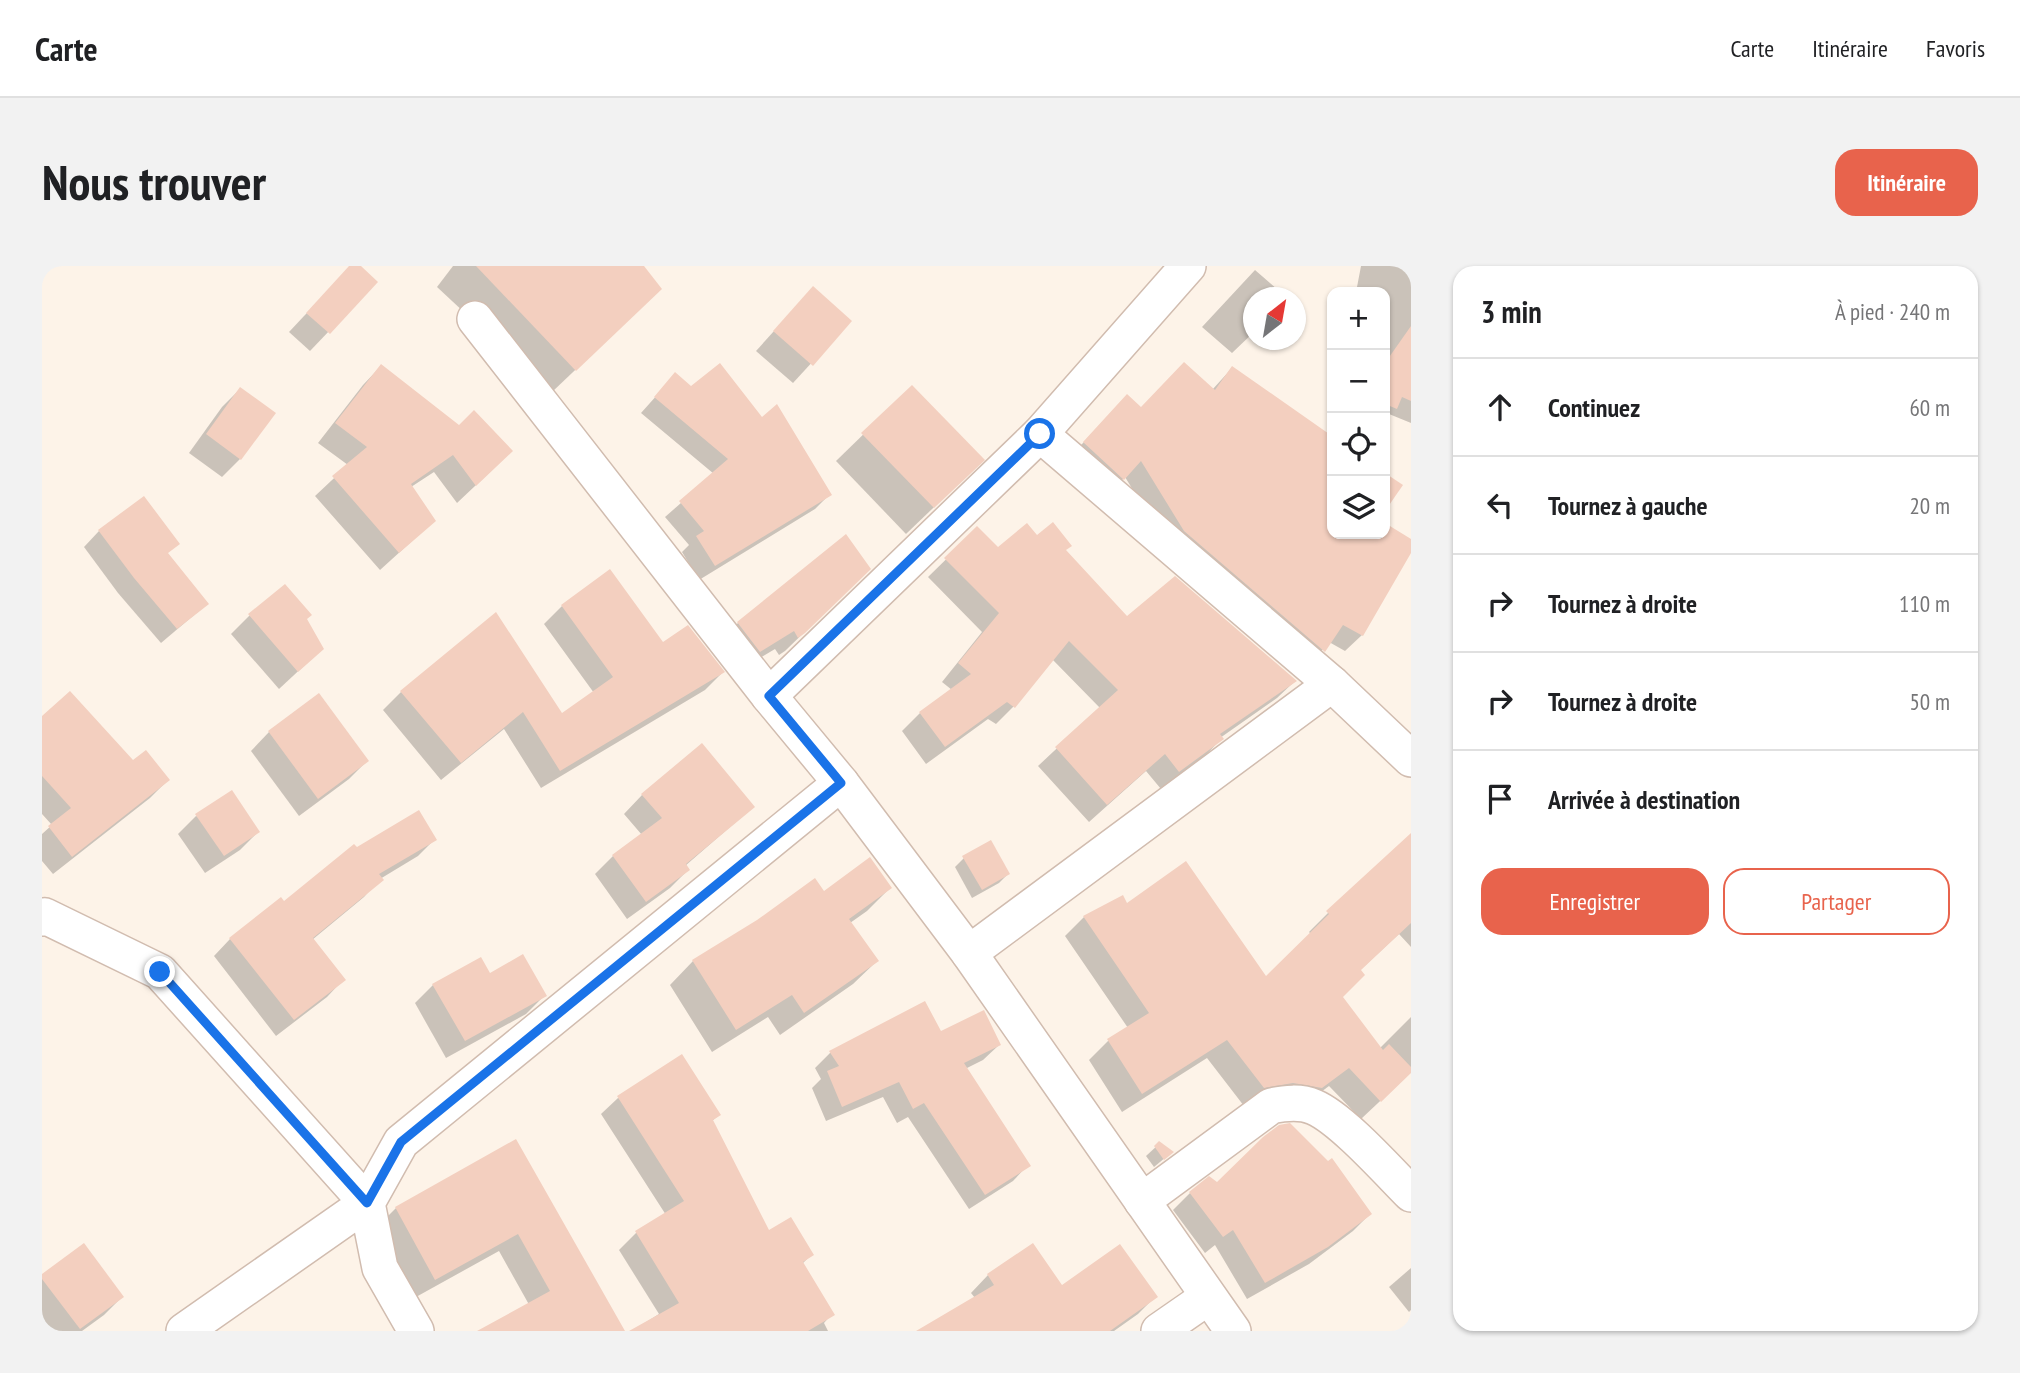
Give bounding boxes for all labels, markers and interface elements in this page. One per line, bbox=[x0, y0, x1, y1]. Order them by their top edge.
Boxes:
text: Carte bbox=[35, 27, 98, 70]
text: Carte bbox=[1730, 33, 1774, 64]
text: Itinéraire bbox=[1812, 33, 1888, 64]
text: Favoris bbox=[1926, 33, 1985, 64]
button: Itinéraire bbox=[1835, 149, 1978, 216]
text: Nous trouver bbox=[42, 150, 266, 214]
north arrow bbox=[1243, 287, 1306, 350]
map controls bbox=[1327, 287, 1390, 539]
button: + bbox=[1327, 287, 1390, 350]
text: 3 min bbox=[1481, 292, 1542, 331]
text: À pied · 240 m bbox=[1835, 297, 1950, 326]
button: − bbox=[1327, 350, 1390, 413]
icon: ahead bbox=[1481, 388, 1519, 426]
text: Continuez bbox=[1548, 391, 1640, 424]
text: 60 m bbox=[1909, 393, 1950, 422]
button: locate bbox=[1327, 413, 1390, 476]
route start bbox=[1024, 418, 1055, 449]
button: layers bbox=[1327, 476, 1390, 539]
icon: left bbox=[1481, 486, 1519, 524]
text: Tournez à gauche bbox=[1548, 489, 1708, 522]
text: 20 m bbox=[1909, 491, 1950, 520]
icon: right bbox=[1481, 584, 1519, 622]
text: Tournez à droite bbox=[1548, 587, 1697, 620]
text: 110 m bbox=[1899, 589, 1950, 618]
icon: right bbox=[1481, 682, 1519, 720]
text: Tournez à droite bbox=[1548, 685, 1697, 718]
text: 50 m bbox=[1909, 687, 1950, 716]
icon: arrive bbox=[1481, 780, 1519, 818]
text: Arrivée à destination bbox=[1548, 783, 1740, 816]
button: Enregistrer bbox=[1481, 868, 1709, 935]
button: Partager bbox=[1723, 868, 1950, 935]
route end bbox=[144, 956, 175, 987]

